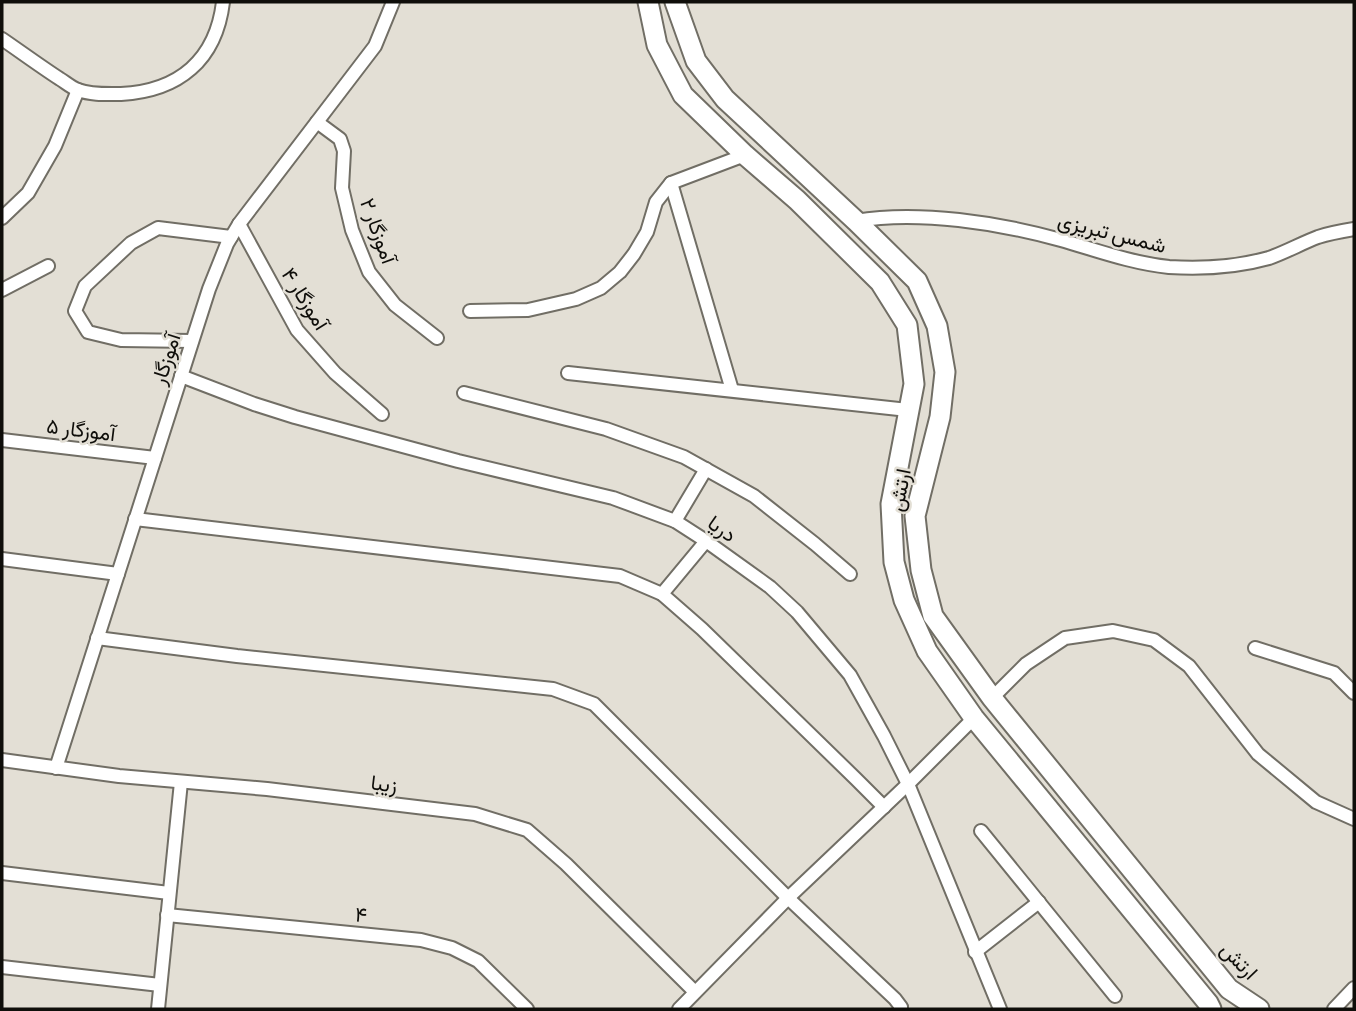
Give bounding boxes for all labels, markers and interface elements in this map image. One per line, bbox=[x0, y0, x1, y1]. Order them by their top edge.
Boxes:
street label: آموزگار ۲ bbox=[352, 194, 404, 270]
street label: شمس تبریزی bbox=[1055, 205, 1169, 261]
street label: آموزگار ۴ bbox=[274, 262, 337, 338]
street label: آموزگار bbox=[143, 327, 189, 390]
street label: آموزگار ۵ bbox=[45, 411, 119, 449]
street label: ارتش bbox=[881, 466, 919, 514]
street label: دریا bbox=[701, 508, 743, 550]
street label: زیبا bbox=[369, 767, 399, 801]
street label: ۴ bbox=[353, 899, 369, 931]
street label: ارتش bbox=[1213, 935, 1265, 987]

